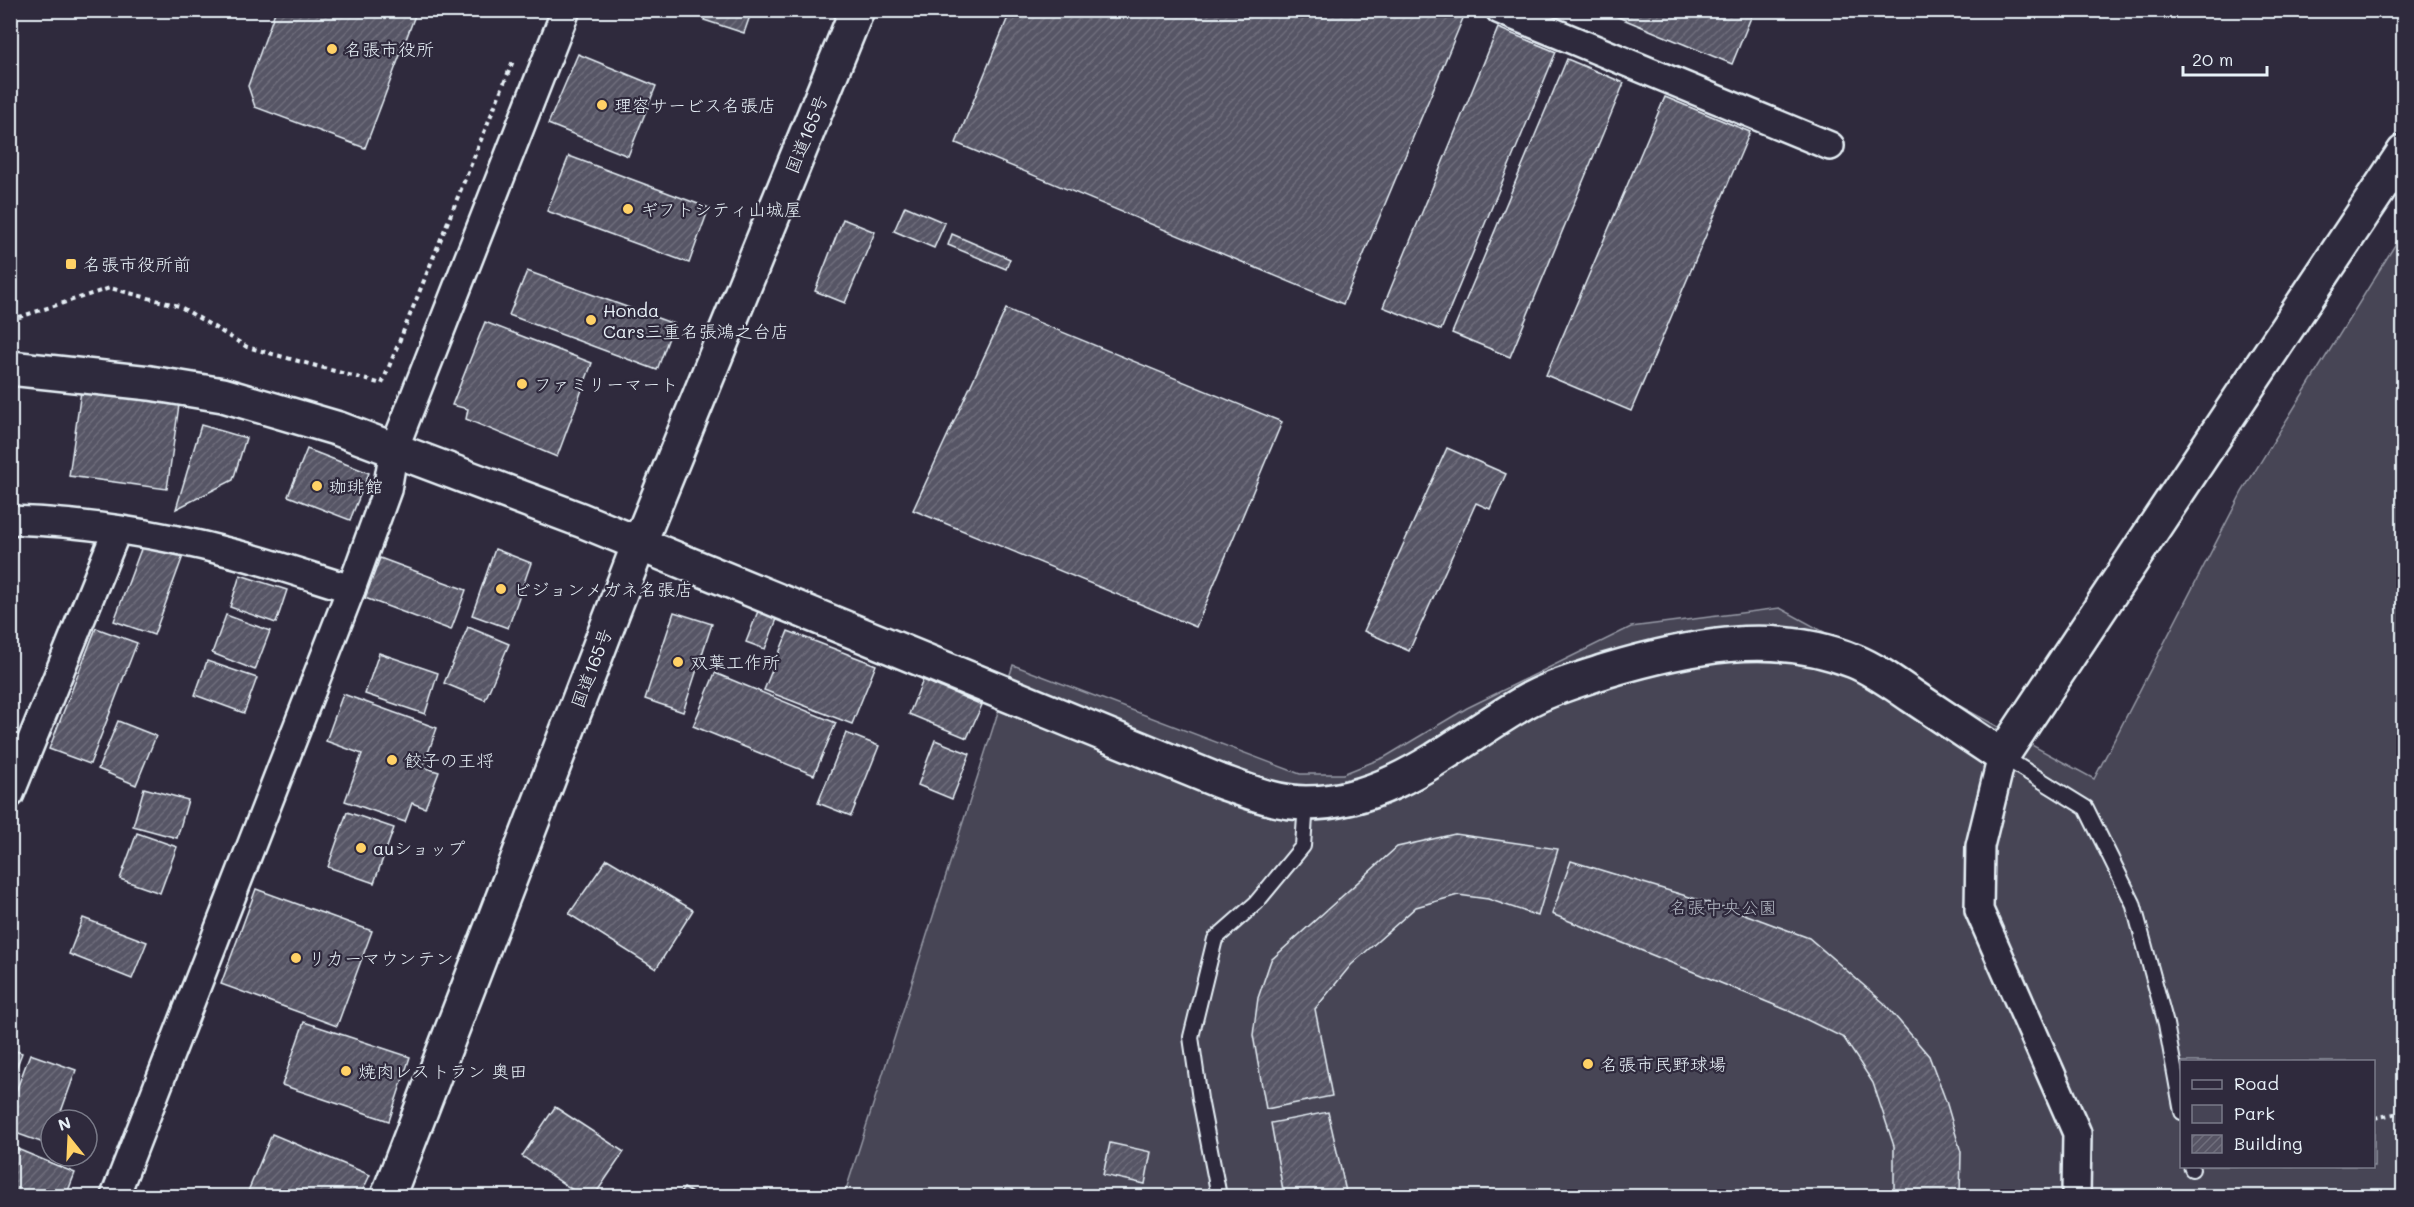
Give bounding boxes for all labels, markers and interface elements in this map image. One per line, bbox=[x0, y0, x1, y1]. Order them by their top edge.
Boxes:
place label: 名張市役所 bbox=[344, 37, 434, 61]
scale bar bbox=[2183, 39, 2267, 77]
marker: 名張市役所 bbox=[325, 42, 339, 56]
text: 20 m bbox=[2192, 47, 2233, 71]
street label: 国道165号 bbox=[779, 91, 833, 177]
place label: 理容サービス名張店 bbox=[614, 93, 776, 117]
marker: 理容サービス名張店 bbox=[595, 98, 609, 112]
place label: ギフトシティ山城屋 bbox=[640, 197, 802, 221]
marker: ギフトシティ山城屋 bbox=[621, 202, 635, 216]
place label: 名張市役所前 bbox=[83, 252, 191, 276]
marker: 名張市役所前 bbox=[64, 257, 78, 271]
place label: Honda Cars三重名張鴻之台店 bbox=[603, 298, 789, 343]
marker: Honda Cars三重名張鴻之台店 bbox=[584, 313, 598, 327]
place label: ファミリーマート bbox=[534, 372, 678, 396]
marker: ファミリーマート bbox=[515, 377, 529, 391]
place label: 珈琲館 bbox=[329, 474, 383, 498]
marker: 珈琲館 bbox=[310, 479, 324, 493]
place label: ビジョンメガネ名張店 bbox=[513, 577, 693, 601]
marker: ビジョンメガネ名張店 bbox=[494, 582, 508, 596]
street label: 国道165号 bbox=[565, 625, 617, 711]
place label: 双葉工作所 bbox=[690, 650, 780, 674]
marker: 双葉工作所 bbox=[671, 655, 685, 669]
place label: 餃子の王将 bbox=[404, 748, 494, 772]
marker: 餃子の王将 bbox=[385, 753, 399, 767]
place label: auショップ bbox=[373, 836, 465, 860]
marker: auショップ bbox=[354, 841, 368, 855]
park label: 名張中央公園 bbox=[1669, 895, 1777, 919]
place label: リカーマウンテン bbox=[308, 946, 453, 970]
marker: リカーマウンテン bbox=[289, 951, 303, 965]
place label: 名張市民野球場 bbox=[1600, 1052, 1726, 1076]
marker: 名張市民野球場 bbox=[1581, 1057, 1595, 1071]
place label: 焼肉レストラン 奥田 bbox=[358, 1059, 527, 1083]
legend bbox=[2180, 1060, 2375, 1168]
marker: 焼肉レストラン 奥田 bbox=[339, 1064, 353, 1078]
text: Road bbox=[2234, 1071, 2279, 1095]
text: Park bbox=[2234, 1101, 2275, 1125]
north arrow bbox=[39, 1108, 99, 1168]
text: N bbox=[55, 1111, 73, 1135]
text: Building bbox=[2234, 1131, 2302, 1155]

